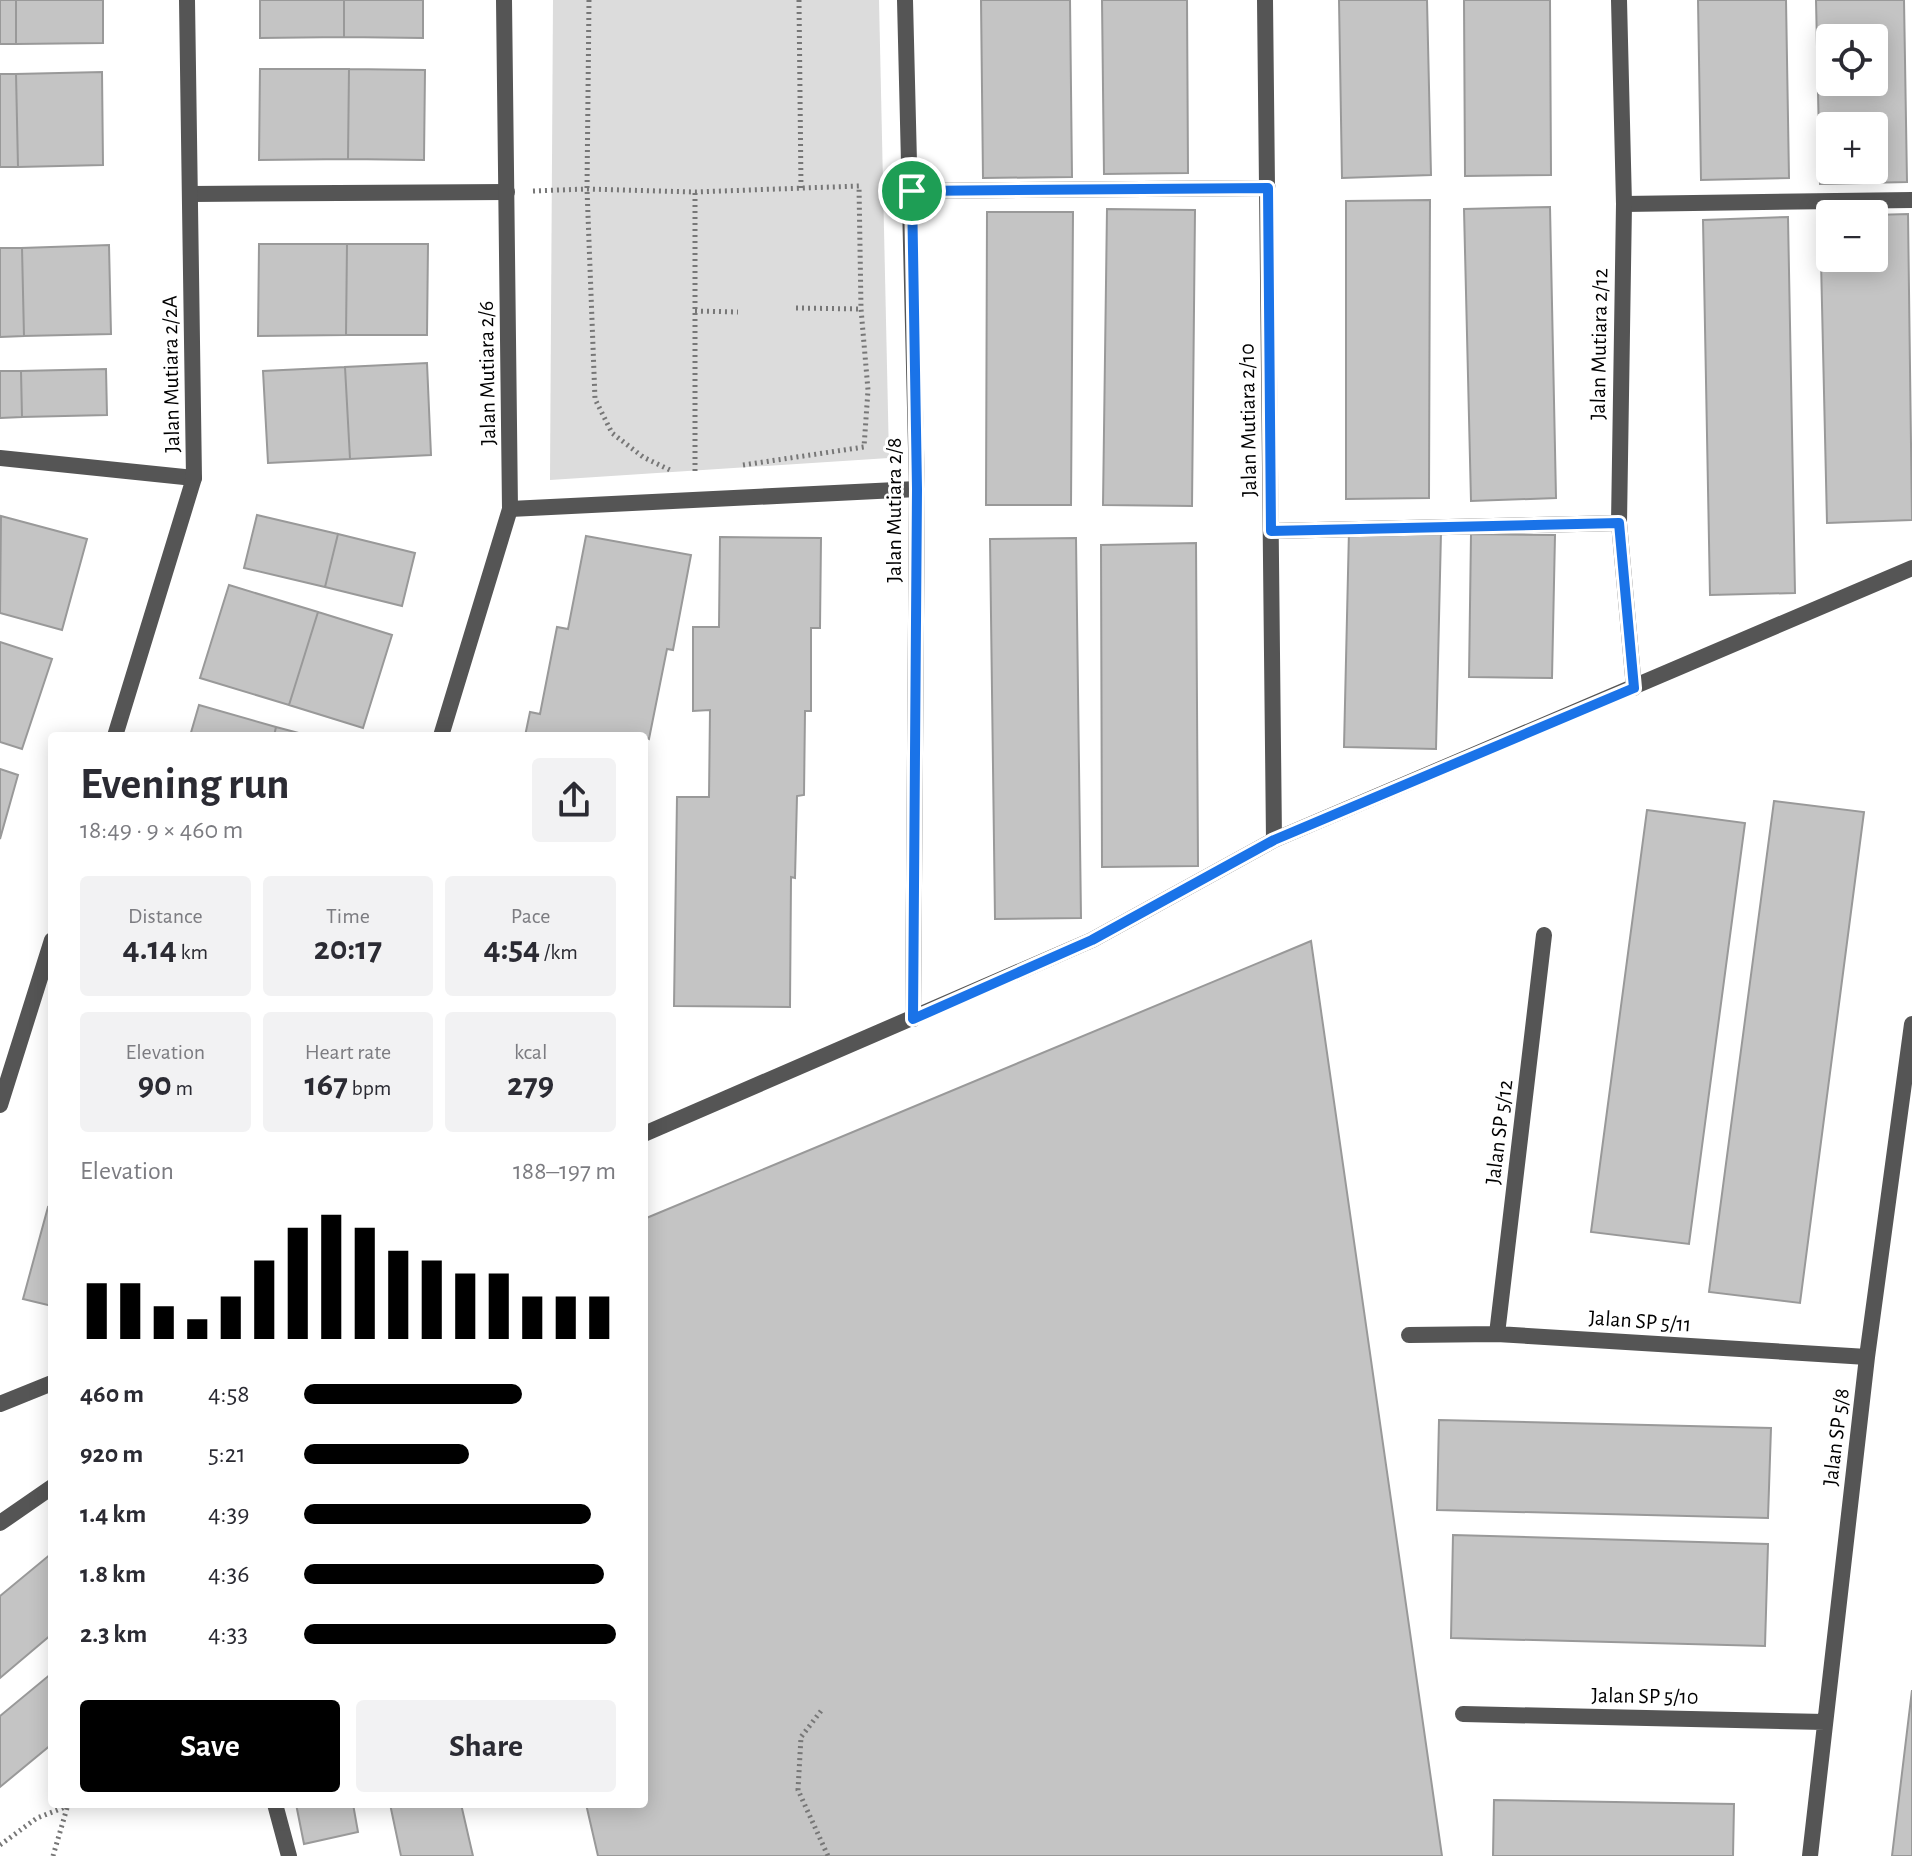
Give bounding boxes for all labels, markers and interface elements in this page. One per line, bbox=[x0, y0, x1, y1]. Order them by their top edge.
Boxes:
map controls bbox=[1816, 24, 1888, 272]
button: locate bbox=[1816, 24, 1888, 96]
button: + bbox=[1816, 112, 1888, 184]
pin bbox=[878, 157, 946, 225]
icon: arrive bbox=[890, 169, 934, 213]
button: − bbox=[1816, 200, 1888, 272]
street label: Jalan Mutiara 2/12 bbox=[1587, 268, 1611, 420]
street label: Jalan Mutiara 2/2A bbox=[159, 295, 183, 453]
street label: Jalan Mutiara 2/6 bbox=[475, 300, 499, 446]
street label: Jalan Mutiara 2/10 bbox=[1236, 343, 1260, 497]
street label: Jalan Mutiara 2/8 bbox=[883, 438, 905, 582]
button: share bbox=[532, 758, 616, 842]
text: Evening run bbox=[80, 763, 289, 807]
text: 18:49 · 9 × 460 m bbox=[80, 817, 243, 843]
text: Distance bbox=[128, 905, 203, 927]
text: Time bbox=[326, 905, 370, 927]
text: Pace bbox=[511, 905, 550, 927]
text: 4.14 bbox=[123, 932, 177, 966]
text: 20:17 bbox=[314, 932, 382, 966]
text: 4:54 bbox=[484, 932, 540, 966]
text: km bbox=[177, 941, 208, 963]
text: /km bbox=[540, 941, 578, 963]
text: Elevation bbox=[126, 1041, 205, 1063]
text: Heart rate bbox=[305, 1041, 391, 1063]
text: kcal bbox=[514, 1041, 547, 1063]
text: 90 bbox=[138, 1068, 172, 1102]
text: 167 bbox=[305, 1068, 348, 1102]
text: 279 bbox=[507, 1068, 554, 1102]
text: m bbox=[172, 1077, 193, 1099]
text: bpm bbox=[348, 1077, 391, 1099]
street label: Jalan SP 5/12 bbox=[1482, 1078, 1516, 1186]
text: Elevation bbox=[80, 1158, 174, 1184]
text: 188–197 m bbox=[513, 1158, 616, 1184]
street label: Jalan SP 5/11 bbox=[1588, 1306, 1692, 1336]
text: 460 m bbox=[80, 1381, 144, 1407]
text: 4:58 bbox=[208, 1381, 250, 1407]
street label: Jalan SP 5/8 bbox=[1819, 1387, 1853, 1487]
text: 920 m bbox=[80, 1441, 143, 1467]
text: 5:21 bbox=[208, 1441, 246, 1467]
text: 1.4 km bbox=[80, 1501, 146, 1527]
text: 4:39 bbox=[208, 1501, 249, 1527]
text: 1.8 km bbox=[80, 1561, 146, 1587]
text: 4:36 bbox=[208, 1561, 249, 1587]
text: 2.3 km bbox=[80, 1621, 147, 1647]
text: 4:33 bbox=[208, 1621, 248, 1647]
street label: Jalan SP 5/10 bbox=[1591, 1684, 1699, 1708]
button: Save bbox=[80, 1700, 340, 1792]
button: Share bbox=[356, 1700, 616, 1792]

